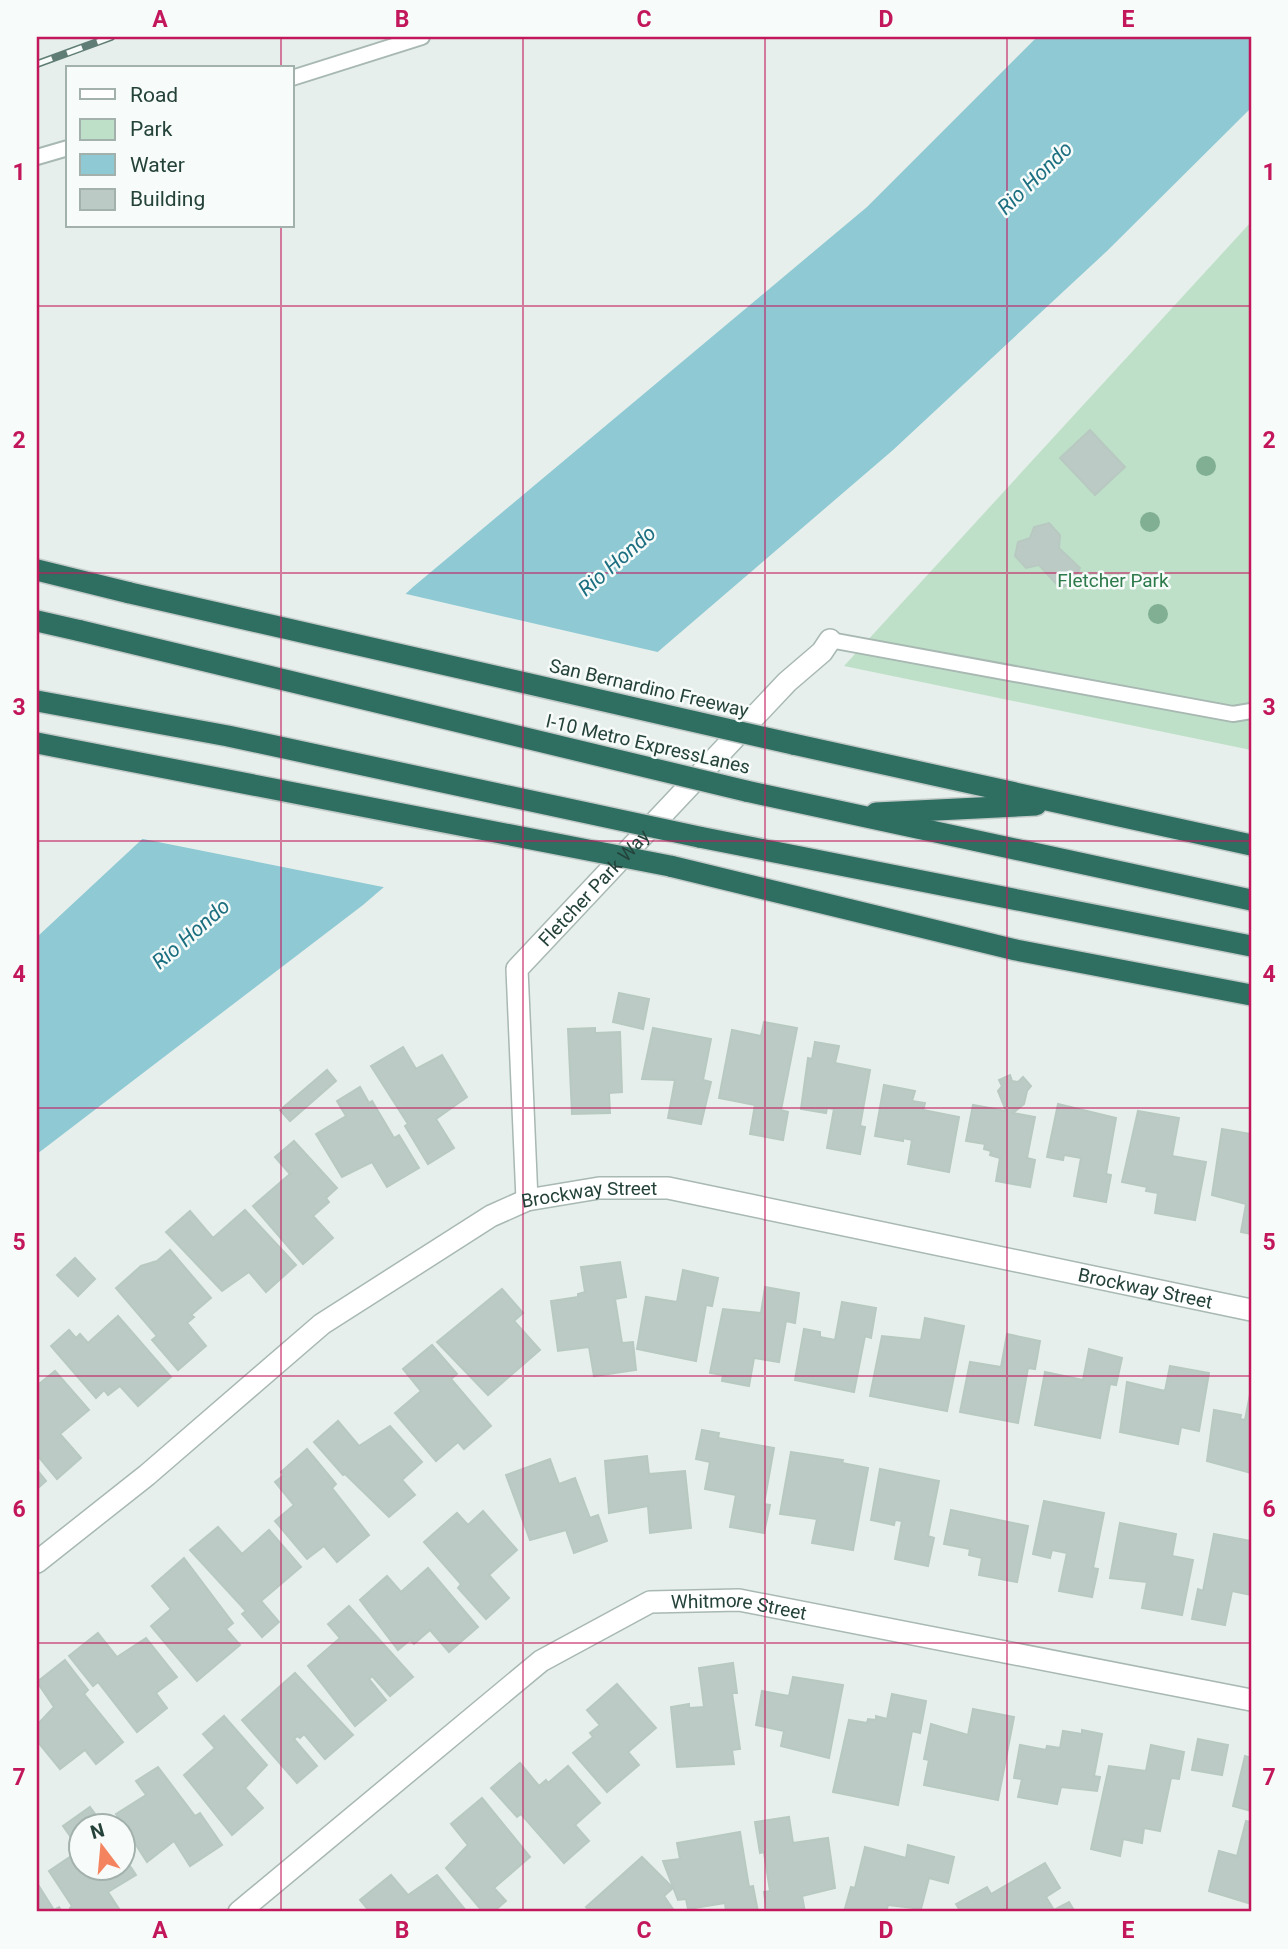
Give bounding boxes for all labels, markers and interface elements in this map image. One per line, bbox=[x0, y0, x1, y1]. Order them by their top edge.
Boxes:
text: A bbox=[152, 6, 168, 33]
text: B bbox=[395, 6, 409, 33]
text: C bbox=[636, 6, 652, 33]
text: D bbox=[879, 6, 893, 33]
text: E bbox=[1122, 6, 1135, 33]
legend bbox=[66, 66, 294, 228]
text: Road bbox=[130, 83, 178, 107]
text: Park bbox=[130, 117, 173, 141]
water label: Rio Hondo bbox=[993, 136, 1077, 220]
text: Water bbox=[130, 153, 185, 177]
text: 1 bbox=[12, 159, 26, 186]
text: 1 bbox=[1262, 159, 1276, 186]
text: Building bbox=[130, 187, 205, 211]
text: 2 bbox=[12, 427, 26, 454]
text: 2 bbox=[1262, 427, 1276, 454]
water label: Rio Hondo bbox=[573, 521, 661, 601]
park label: Fletcher Park bbox=[1057, 569, 1169, 592]
street label: San Bernardino Freeway bbox=[547, 654, 751, 722]
text: 3 bbox=[12, 694, 26, 721]
text: 3 bbox=[1262, 694, 1276, 721]
street label: I-10 Metro ExpressLanes bbox=[544, 709, 752, 779]
street label: Fletcher Park Way bbox=[533, 824, 654, 951]
water label: Rio Hondo bbox=[147, 894, 235, 974]
text: 4 bbox=[12, 961, 26, 988]
text: 4 bbox=[1262, 961, 1276, 988]
street label: Brockway Street bbox=[519, 1176, 657, 1212]
text: 5 bbox=[12, 1229, 26, 1256]
text: 5 bbox=[1262, 1229, 1276, 1256]
street label: Brockway Street bbox=[1076, 1263, 1215, 1313]
text: 6 bbox=[12, 1496, 26, 1523]
text: 6 bbox=[1262, 1496, 1276, 1523]
street label: Whitmore Street bbox=[671, 1588, 809, 1624]
text: 7 bbox=[12, 1764, 26, 1791]
text: 7 bbox=[1262, 1764, 1276, 1791]
north arrow bbox=[66, 1812, 136, 1882]
text: N bbox=[88, 1818, 107, 1844]
text: A bbox=[152, 1917, 168, 1944]
text: B bbox=[395, 1917, 409, 1944]
text: C bbox=[636, 1917, 652, 1944]
text: D bbox=[879, 1917, 893, 1944]
text: E bbox=[1122, 1917, 1135, 1944]

